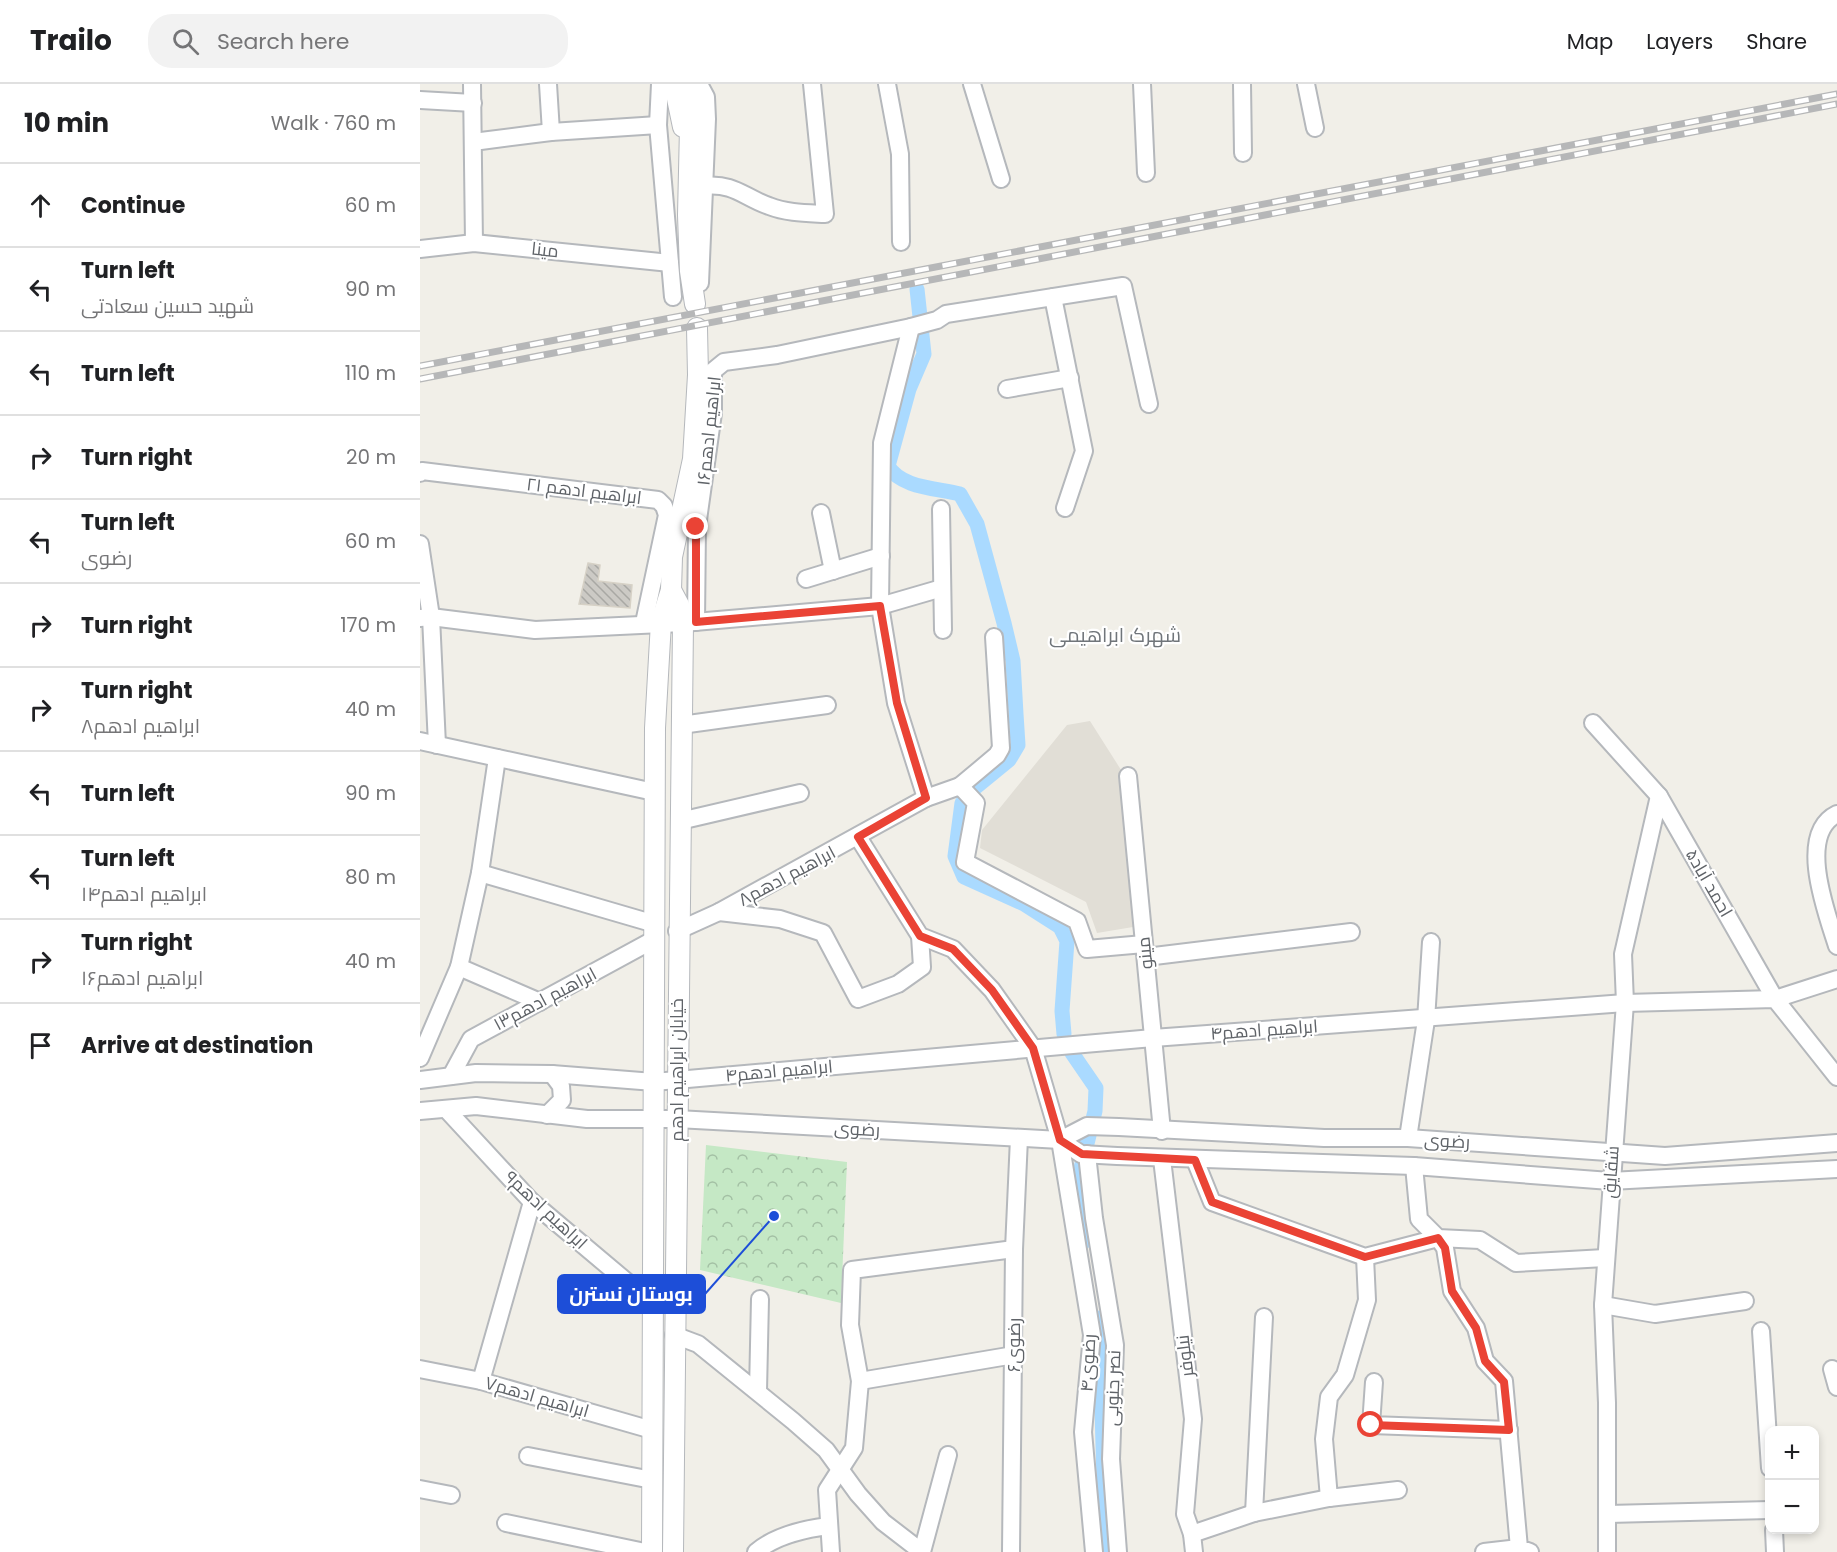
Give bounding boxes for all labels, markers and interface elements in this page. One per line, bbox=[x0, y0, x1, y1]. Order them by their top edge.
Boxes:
search box bbox=[148, 14, 568, 68]
text: Trailo bbox=[30, 21, 112, 60]
icon: search bbox=[169, 25, 202, 58]
text: Search here bbox=[217, 26, 349, 57]
text: Map bbox=[1567, 27, 1613, 56]
text: Layers bbox=[1646, 27, 1713, 56]
text: Share bbox=[1746, 27, 1807, 56]
text: 10 min bbox=[24, 105, 109, 141]
text: Walk · 760 m bbox=[271, 109, 396, 137]
icon: ahead bbox=[24, 189, 57, 222]
text: Continue bbox=[81, 190, 185, 221]
text: 60 m bbox=[345, 191, 396, 219]
street label: مینا bbox=[530, 236, 560, 263]
text: Turn left bbox=[81, 255, 175, 286]
icon: left bbox=[24, 273, 57, 306]
text: 90 m bbox=[345, 275, 396, 303]
text: شهید حسین سعادتی bbox=[81, 292, 254, 320]
icon: left bbox=[24, 357, 57, 390]
text: Turn left bbox=[81, 358, 175, 389]
text: 110 m bbox=[345, 359, 396, 387]
street label: ابراهیم ادهم۱۶ bbox=[690, 375, 727, 487]
icon: right bbox=[24, 441, 57, 474]
text: Turn right bbox=[81, 442, 192, 473]
text: 20 m bbox=[346, 443, 396, 471]
street label: ابراهیم ادهم ۲۱ bbox=[525, 471, 643, 510]
text: Turn left bbox=[81, 507, 175, 538]
route end bbox=[682, 513, 708, 539]
icon: left bbox=[24, 525, 57, 558]
text: 60 m bbox=[345, 527, 396, 555]
text: رضوی bbox=[81, 544, 132, 572]
icon: right bbox=[24, 609, 57, 642]
text: Turn right bbox=[81, 610, 192, 641]
text: 170 m bbox=[340, 611, 396, 639]
district label: شهرک ابراهیمی bbox=[1049, 621, 1181, 649]
text: Turn right bbox=[81, 675, 192, 706]
icon: right bbox=[24, 693, 57, 726]
text: 40 m bbox=[345, 695, 396, 723]
text: ابراهیم ادهم۸ bbox=[81, 712, 200, 740]
icon: left bbox=[24, 777, 57, 810]
text: Turn left bbox=[81, 778, 175, 809]
text: 90 m bbox=[345, 779, 396, 807]
street label: ابراهیم ادهم۸ bbox=[734, 839, 840, 912]
text: Turn left bbox=[81, 843, 175, 874]
street label: احمد آباد۵ bbox=[1680, 844, 1739, 921]
icon: left bbox=[24, 861, 57, 894]
text: 80 m bbox=[345, 863, 396, 891]
text: ابراهیم ادهم۱۴ bbox=[81, 880, 207, 908]
text: Turn right bbox=[81, 927, 192, 958]
street label: مینو bbox=[1130, 936, 1159, 971]
icon: right bbox=[24, 945, 57, 978]
text: 40 m bbox=[345, 947, 396, 975]
street label: ابراهیم ادهم۱۳ bbox=[489, 961, 601, 1036]
text: ابراهیم ادهم۱۶ bbox=[81, 964, 203, 992]
street label: خیابان ابراهیم ادهم bbox=[664, 998, 689, 1142]
street label: ابراهیم ادهم۴ bbox=[1209, 1013, 1319, 1046]
icon: arrive bbox=[24, 1029, 57, 1062]
text: Arrive at destination bbox=[81, 1030, 313, 1061]
street label: ابراهیم ادهم۴ bbox=[724, 1053, 834, 1088]
street label: رضوی bbox=[833, 1115, 881, 1142]
street label: رضوی bbox=[1423, 1127, 1471, 1154]
street label: شقایق bbox=[1596, 1145, 1625, 1199]
street label: ابراهیم ادهم۹ bbox=[499, 1165, 593, 1255]
callout: بوستان نسترن bbox=[558, 1275, 705, 1313]
text: بوستان نسترن bbox=[569, 1280, 693, 1308]
street label: رضوی۶ bbox=[1001, 1318, 1026, 1372]
street label: رضوی۴ bbox=[1074, 1333, 1102, 1393]
street label: نیلوفر bbox=[1170, 1334, 1200, 1380]
street label: نصر جنوبی bbox=[1099, 1349, 1126, 1426]
street label: ابراهیم ادهم۷ bbox=[482, 1370, 592, 1423]
route start bbox=[1357, 1411, 1383, 1437]
map controls bbox=[1765, 1426, 1819, 1534]
button: + bbox=[1765, 1426, 1819, 1480]
button: − bbox=[1765, 1480, 1819, 1534]

